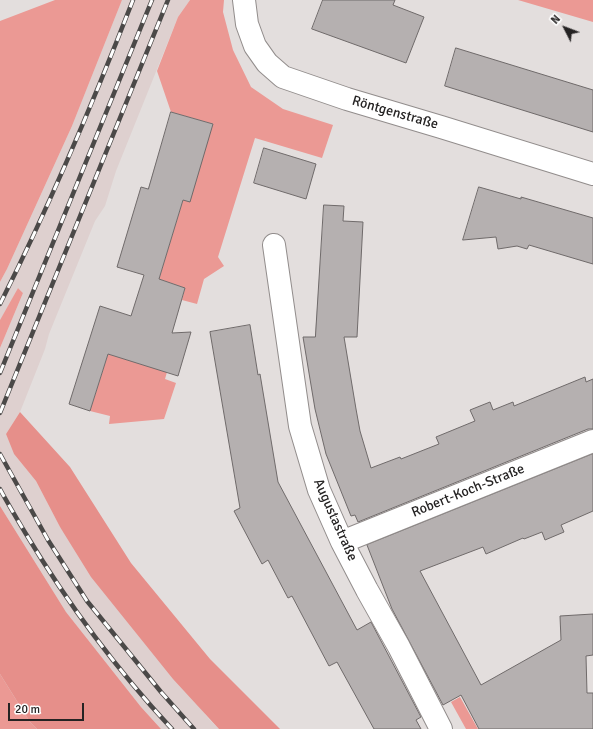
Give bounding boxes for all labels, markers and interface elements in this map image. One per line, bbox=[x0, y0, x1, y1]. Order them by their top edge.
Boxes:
north arrow bbox=[545, 8, 585, 48]
text: N bbox=[548, 12, 563, 27]
street label: Röntgenstraße bbox=[350, 93, 440, 133]
street label: Robert-Koch-Straße bbox=[409, 461, 527, 521]
street label: Augustastraße bbox=[309, 476, 361, 564]
scale bar bbox=[10, 695, 86, 721]
text: 20 m bbox=[15, 702, 40, 717]

